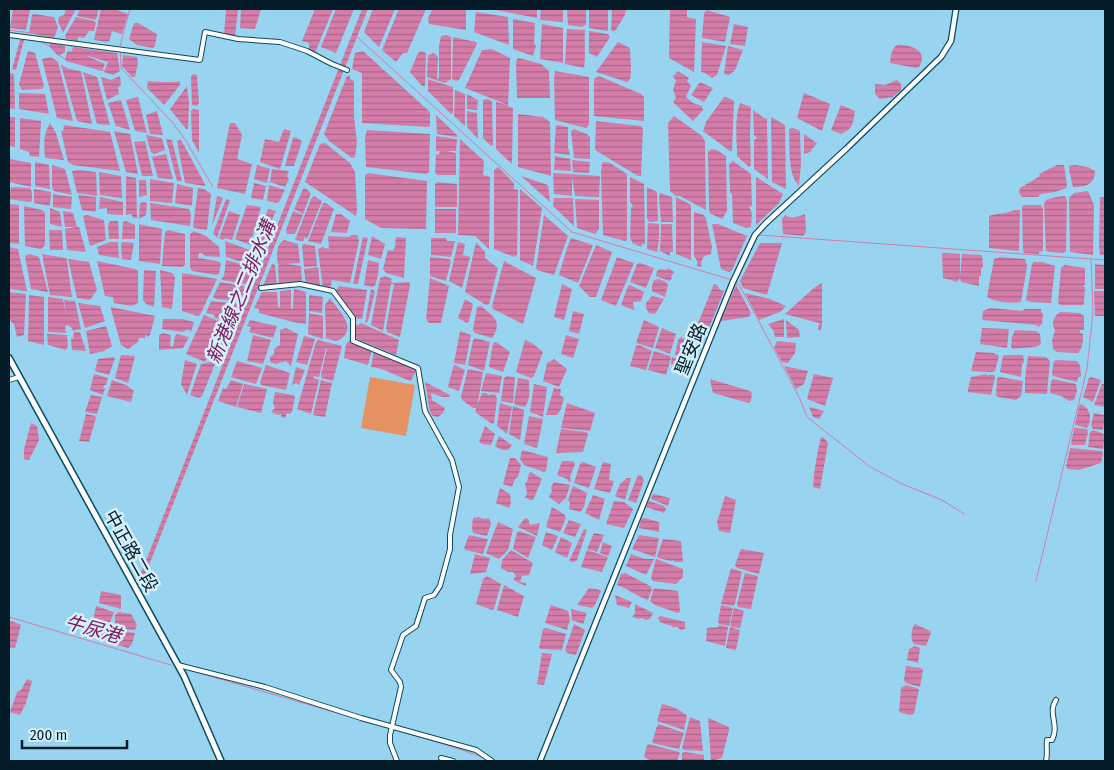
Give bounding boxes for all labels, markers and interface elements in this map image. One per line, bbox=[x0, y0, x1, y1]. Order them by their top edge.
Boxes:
water label: 新港線之二排水溝 bbox=[202, 214, 281, 367]
street label: 聖安路 bbox=[671, 320, 711, 378]
street label: 中正路二段 bbox=[100, 506, 162, 596]
water label: 牛尿港 bbox=[62, 610, 126, 649]
scale bar bbox=[22, 718, 128, 750]
text: 200 m bbox=[30, 726, 67, 744]

